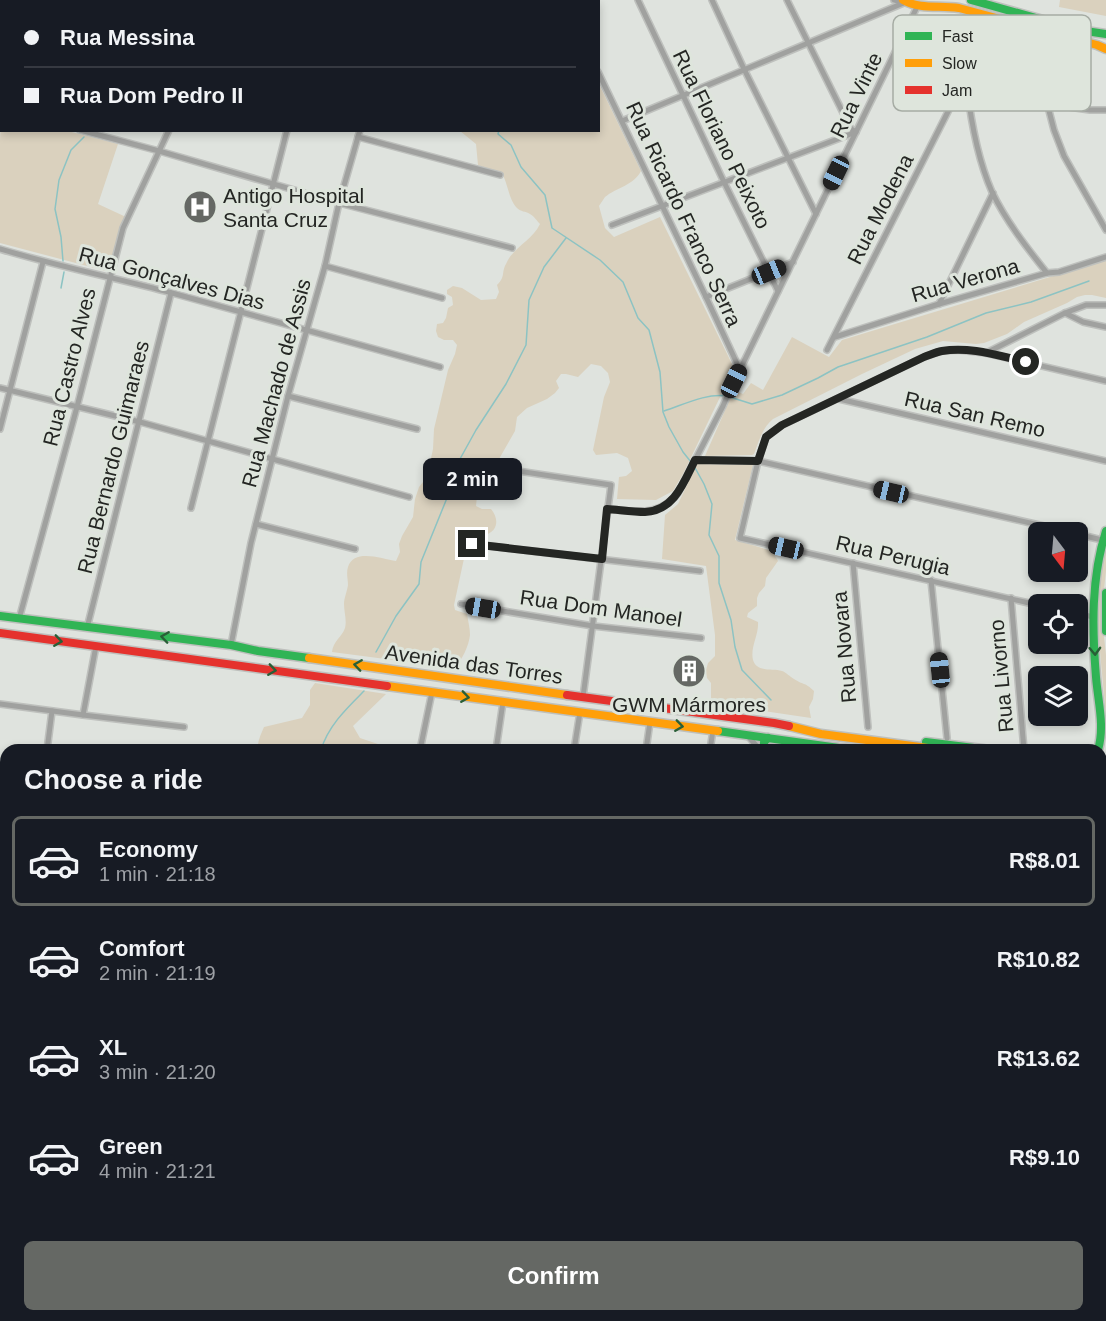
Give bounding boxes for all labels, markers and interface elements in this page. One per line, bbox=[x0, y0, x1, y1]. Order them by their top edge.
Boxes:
legend bbox=[893, 15, 1091, 111]
text: Rua Messina bbox=[60, 25, 195, 50]
text: Fast bbox=[942, 28, 974, 45]
street label: Rua Floriano Peixoto bbox=[669, 46, 775, 232]
street label: Rua Vinte bbox=[826, 49, 886, 141]
text: Slow bbox=[942, 55, 977, 72]
text: Jam bbox=[942, 82, 972, 99]
text: Rua Dom Pedro II bbox=[60, 83, 243, 108]
street label: Rua Ricardo Franco Serra bbox=[622, 98, 746, 330]
street label: Rua Modena bbox=[842, 150, 918, 268]
car bbox=[820, 153, 852, 193]
place label: Antigo Hospital Santa Cruz bbox=[223, 184, 364, 231]
hospital icon: Antigo Hospital Santa Cruz bbox=[182, 189, 218, 225]
street label: Rua Gonçalves Dias bbox=[77, 242, 267, 314]
street label: Rua Verona bbox=[909, 254, 1022, 306]
car bbox=[749, 257, 789, 287]
street label: Rua Machado de Assis bbox=[237, 276, 315, 490]
street label: Rua Castro Alves bbox=[38, 286, 100, 448]
street label: Rua Bernardo Guimaraes bbox=[73, 338, 153, 576]
route start bbox=[1012, 348, 1039, 375]
car bbox=[718, 361, 750, 401]
street label: Rua San Remo bbox=[902, 387, 1048, 441]
callout: 2 min bbox=[422, 457, 522, 499]
text: 2 min bbox=[446, 468, 499, 490]
car bbox=[871, 479, 911, 505]
north arrow bbox=[1028, 522, 1088, 582]
map controls bbox=[1028, 522, 1088, 726]
route end bbox=[458, 530, 485, 557]
street label: Rua Perugia bbox=[834, 531, 953, 579]
car bbox=[766, 535, 806, 561]
street label: Rua Dom Manoel bbox=[518, 585, 684, 631]
street label: Rua Novara bbox=[828, 590, 860, 704]
button: locate bbox=[1028, 594, 1088, 654]
car bbox=[464, 596, 502, 620]
street label: Rua Livorno bbox=[985, 619, 1017, 733]
one-way arrow bbox=[161, 632, 170, 644]
one-way arrow bbox=[53, 635, 63, 647]
street label: Avenida das Torres bbox=[384, 640, 564, 688]
one-way arrow bbox=[1088, 646, 1101, 655]
car bbox=[929, 651, 951, 689]
building icon: GWM Mármores bbox=[671, 653, 707, 689]
one-way arrow bbox=[354, 660, 363, 672]
one-way arrow bbox=[267, 664, 277, 676]
button: layers bbox=[1028, 666, 1088, 726]
one-way arrow bbox=[461, 690, 470, 702]
place label: GWM Mármores bbox=[612, 693, 766, 716]
one-way arrow bbox=[675, 719, 684, 731]
text: Choose a ride bbox=[24, 765, 203, 795]
icon: car bbox=[27, 834, 81, 888]
text: Economy bbox=[99, 837, 198, 862]
text: R$8.01 bbox=[1009, 848, 1080, 873]
text: 1 min · 21:18 bbox=[99, 863, 216, 885]
icon: car bbox=[27, 933, 81, 987]
text: Comfort bbox=[99, 936, 185, 961]
text: R$10.82 bbox=[997, 947, 1080, 972]
text: 2 min · 21:19 bbox=[99, 962, 216, 984]
icon: car bbox=[27, 1032, 81, 1086]
text: XL bbox=[99, 1035, 127, 1060]
text: R$13.62 bbox=[997, 1046, 1080, 1071]
text: 3 min · 21:20 bbox=[99, 1061, 216, 1083]
icon: car bbox=[27, 1131, 81, 1185]
text: Green bbox=[99, 1134, 163, 1159]
text: R$9.10 bbox=[1009, 1145, 1080, 1170]
text: 4 min · 21:21 bbox=[99, 1160, 216, 1182]
button: Confirm bbox=[24, 1241, 1083, 1310]

